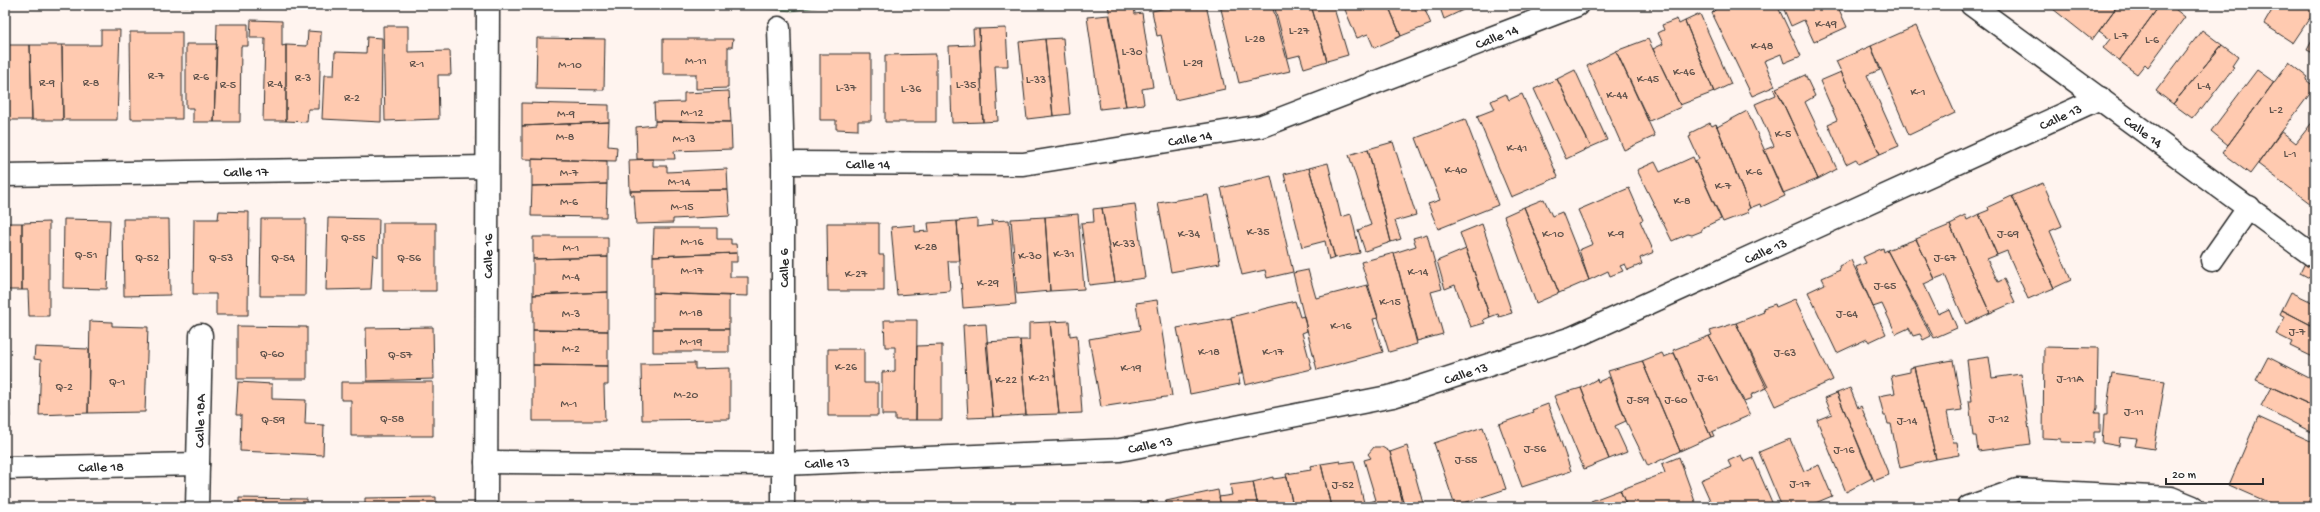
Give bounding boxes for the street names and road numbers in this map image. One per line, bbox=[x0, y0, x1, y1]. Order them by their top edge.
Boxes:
street label: Calle 14 bbox=[1473, 22, 1521, 54]
street label: Calle 13 bbox=[2037, 101, 2085, 135]
street label: Calle 14 bbox=[2119, 113, 2165, 153]
street label: Calle 14 bbox=[1167, 128, 1214, 152]
street label: Calle 14 bbox=[846, 157, 891, 174]
street label: Calle 17 bbox=[223, 165, 269, 182]
street label: Calle 16 bbox=[481, 233, 498, 278]
street label: Calle 13 bbox=[1742, 235, 1790, 270]
street label: Calle 6 bbox=[777, 248, 794, 288]
street label: Calle 13 bbox=[1442, 360, 1491, 390]
street label: Calle 18A bbox=[192, 393, 211, 448]
street label: Calle 13 bbox=[1127, 434, 1174, 459]
street label: Calle 13 bbox=[804, 455, 850, 474]
street label: Calle 18 bbox=[78, 460, 124, 477]

